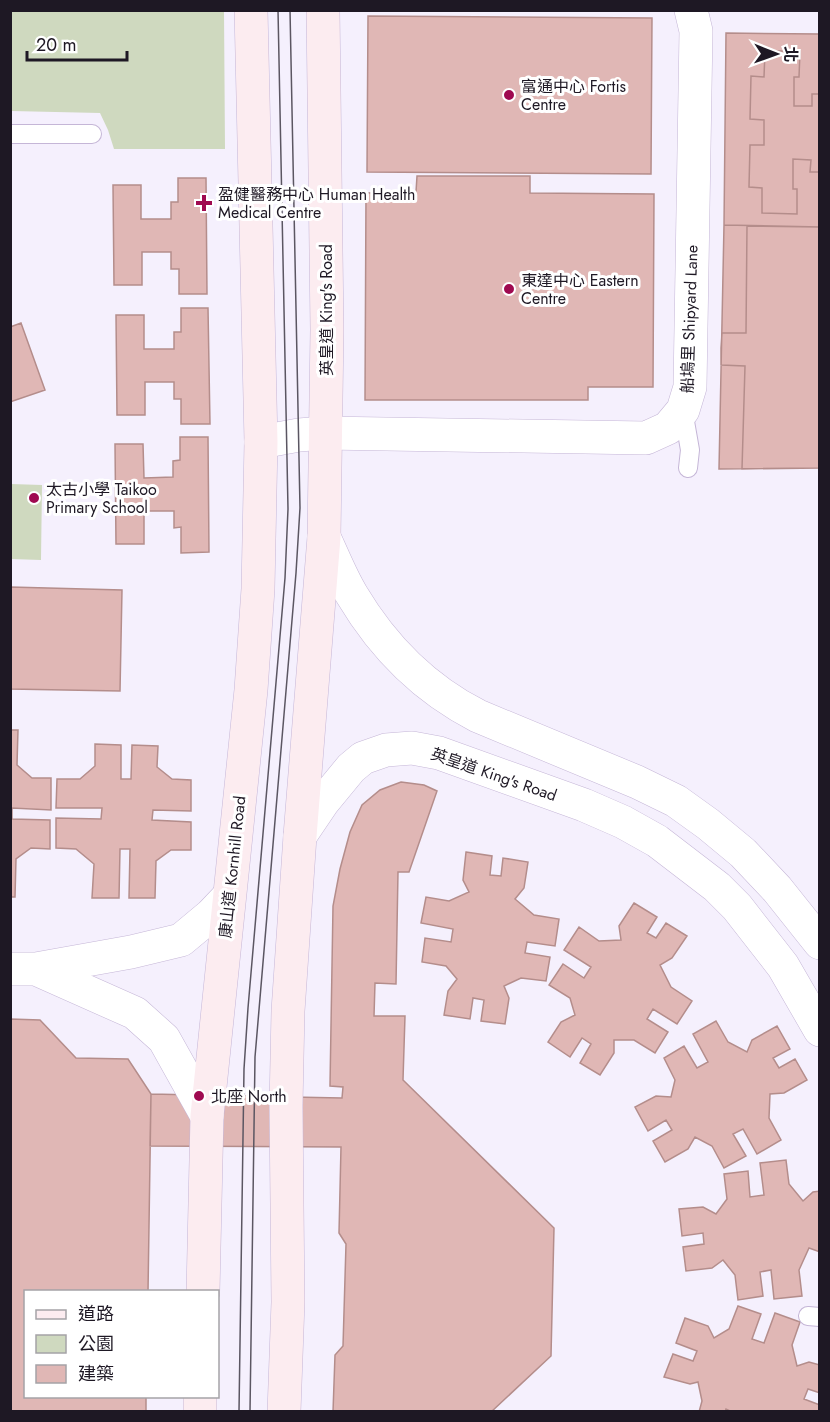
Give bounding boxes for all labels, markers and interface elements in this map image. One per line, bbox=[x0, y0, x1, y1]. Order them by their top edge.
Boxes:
scale bar bbox=[27, 24, 128, 62]
north arrow bbox=[746, 24, 806, 84]
text: 20 m bbox=[36, 32, 76, 58]
text: 北 bbox=[779, 46, 802, 62]
place label: 富通中心 Fortis Centre bbox=[521, 75, 626, 116]
marker: 富通中心 Fortis Centre bbox=[502, 88, 516, 102]
place label: 盈健醫務中心 Human Health Medical Centre bbox=[218, 183, 415, 224]
marker: 盈健醫務中心 Human Health Medical Centre bbox=[195, 194, 213, 212]
street label: 英皇道 King's Road bbox=[315, 244, 338, 376]
street label: 船塢里 Shipyard Lane bbox=[675, 244, 704, 394]
place label: 東達中心 Eastern Centre bbox=[521, 269, 639, 310]
marker: 東達中心 Eastern Centre bbox=[502, 282, 516, 296]
place label: 太古小學 Taikoo Primary School bbox=[46, 478, 157, 519]
marker: 太古小學 Taikoo Primary School bbox=[27, 491, 41, 505]
street label: 英皇道 King's Road bbox=[428, 742, 560, 807]
street label: 康山道 Kornhill Road bbox=[214, 795, 251, 939]
place label: 北座 North bbox=[211, 1085, 287, 1108]
marker: 北座 North bbox=[192, 1089, 206, 1103]
legend bbox=[24, 1290, 219, 1398]
text: 道路 bbox=[78, 1301, 114, 1327]
text: 公園 bbox=[78, 1331, 114, 1357]
text: 建築 bbox=[78, 1361, 114, 1387]

